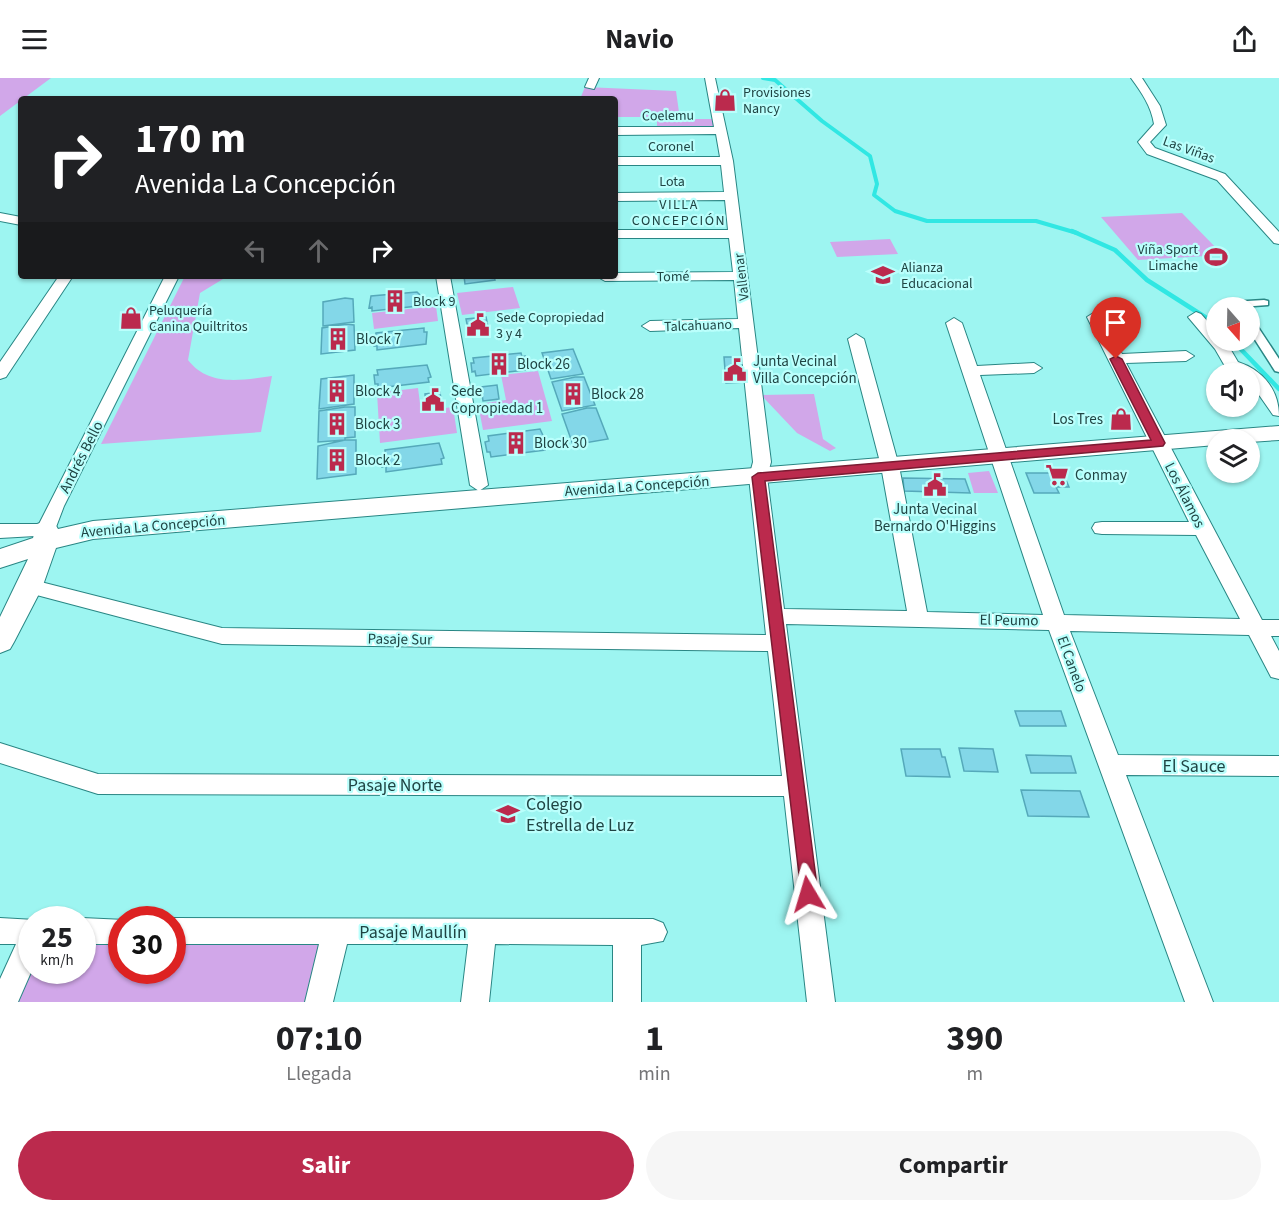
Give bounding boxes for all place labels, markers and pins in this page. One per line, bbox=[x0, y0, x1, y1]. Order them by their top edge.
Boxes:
place label: Provisiones Nancy bbox=[743, 83, 811, 119]
shop icon: Provisiones Nancy bbox=[712, 87, 738, 113]
place label: Viña Sport Limache bbox=[1137, 240, 1198, 276]
sports icon: Viña Sport Limache bbox=[1203, 244, 1229, 270]
place label: Alianza Educacional bbox=[901, 258, 973, 294]
school or university icon: Alianza Educacional bbox=[870, 262, 896, 288]
building icon: Block 9 bbox=[382, 288, 408, 314]
place label: Block 9 bbox=[413, 292, 456, 312]
pin bbox=[1090, 297, 1141, 359]
place label: Peluquería Canina Quiltritos bbox=[149, 301, 248, 337]
shop icon: Peluquería Canina Quiltritos bbox=[118, 305, 144, 331]
place label: Sede Copropiedad 3 y 4 bbox=[496, 308, 604, 344]
public building icon: Sede Copropiedad 3 y 4 bbox=[465, 312, 491, 338]
building icon: Block 7 bbox=[325, 326, 351, 352]
place label: Block 7 bbox=[356, 329, 402, 350]
building icon: Block 26 bbox=[486, 351, 512, 377]
place label: Junta Vecinal Villa Concepción bbox=[753, 351, 857, 389]
place label: Block 26 bbox=[517, 354, 570, 375]
public building icon: Junta Vecinal Villa Concepción bbox=[722, 357, 748, 383]
building icon: Block 4 bbox=[324, 378, 350, 404]
place label: Block 4 bbox=[355, 381, 401, 402]
place label: Sede Copropiedad 1 bbox=[451, 381, 543, 419]
building icon: Block 28 bbox=[560, 381, 586, 407]
place label: Block 28 bbox=[591, 384, 644, 405]
public building icon: Sede Copropiedad 1 bbox=[420, 387, 446, 413]
shop icon: Los Tres bbox=[1108, 406, 1134, 432]
place label: Los Tres bbox=[1052, 409, 1103, 430]
building icon: Block 3 bbox=[324, 411, 350, 437]
place label: Block 3 bbox=[355, 414, 401, 435]
building icon: Block 30 bbox=[503, 430, 529, 456]
place label: Block 30 bbox=[534, 433, 587, 454]
building icon: Block 2 bbox=[324, 447, 350, 473]
place label: Block 2 bbox=[355, 450, 401, 471]
supermarket icon: Conmay bbox=[1044, 462, 1070, 488]
place label: Conmay bbox=[1075, 465, 1127, 486]
public building icon: Junta Vecinal Bernardo O'Higgins bbox=[922, 472, 948, 498]
place label: Junta Vecinal Bernardo O'Higgins bbox=[874, 499, 996, 537]
place label: Colegio Estrella de Luz bbox=[526, 792, 634, 838]
school or university icon: Colegio Estrella de Luz bbox=[495, 801, 521, 827]

